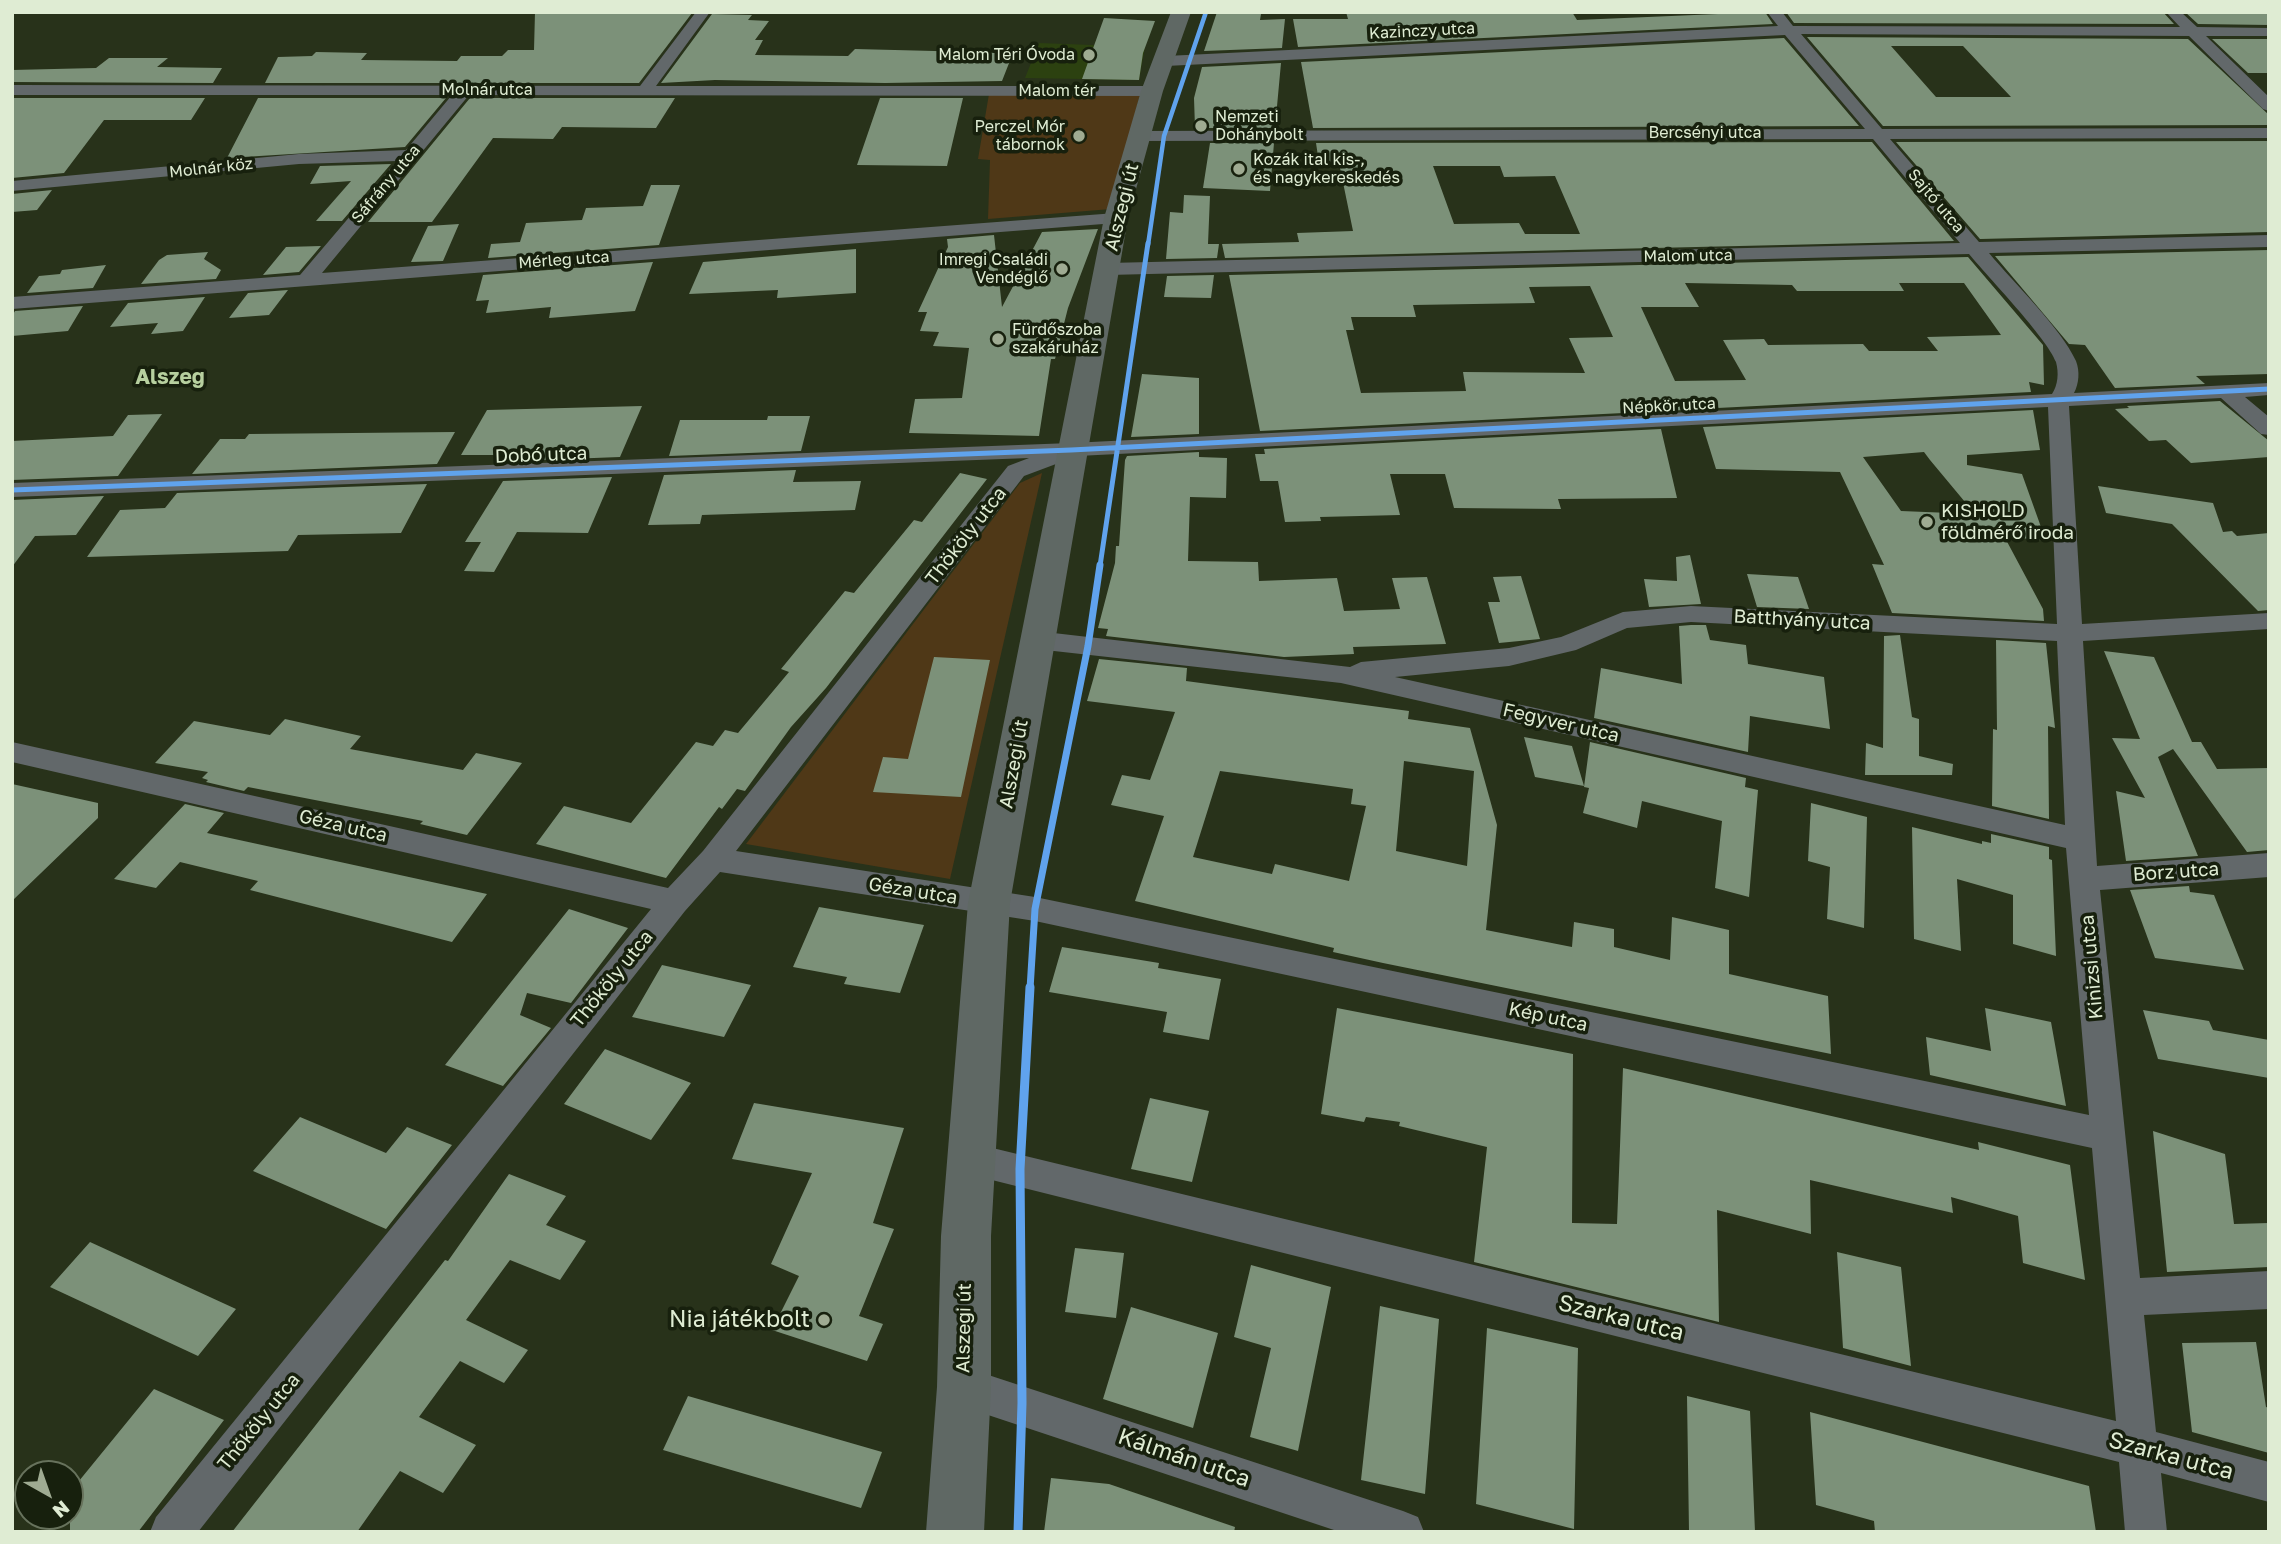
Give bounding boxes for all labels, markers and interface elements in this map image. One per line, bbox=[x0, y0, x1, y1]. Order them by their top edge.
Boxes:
street label: Kazinczy utca bbox=[1369, 19, 1475, 43]
place label: Malom Téri Óvoda bbox=[938, 45, 1075, 65]
marker: Malom Téri Óvoda bbox=[1081, 47, 1097, 63]
street label: Molnár utca bbox=[441, 80, 533, 100]
street label: Malom tér bbox=[1018, 81, 1096, 101]
place label: Nemzeti Dohánybolt bbox=[1215, 107, 1304, 145]
place label: Perczel Mór tábornok bbox=[974, 117, 1065, 155]
marker: Nemzeti Dohánybolt bbox=[1193, 118, 1209, 134]
street label: Bercsényi utca bbox=[1648, 123, 1762, 143]
marker: Perczel Mór tábornok bbox=[1071, 128, 1087, 144]
street label: Sáfrány utca bbox=[348, 141, 424, 227]
place label: Kozák ital kis-, és nagykereskedés bbox=[1253, 150, 1400, 188]
street label: Molnár köz bbox=[168, 154, 254, 182]
street label: Alszegi út bbox=[1100, 161, 1144, 253]
marker: Kozák ital kis-, és nagykereskedés bbox=[1231, 161, 1247, 177]
street label: Sajtó utca bbox=[1904, 165, 1968, 237]
street label: Malom utca bbox=[1643, 246, 1733, 266]
street label: Mérleg utca bbox=[518, 247, 610, 273]
place label: Imregi Családi Vendéglő bbox=[939, 250, 1048, 288]
marker: Imregi Családi Vendéglő bbox=[1054, 261, 1070, 277]
place label: Fürdőszoba szakáruház bbox=[1012, 320, 1102, 358]
marker: Fürdőszoba szakáruház bbox=[990, 331, 1006, 347]
district label: Alszeg bbox=[135, 364, 205, 390]
street label: Népkör utca bbox=[1622, 394, 1716, 418]
street label: Dobó utca bbox=[494, 442, 588, 468]
street label: Thököly utca bbox=[921, 483, 1011, 589]
place label: KISHOLD földmérő iroda bbox=[1941, 500, 2074, 544]
marker: KISHOLD földmérő iroda bbox=[1919, 514, 1935, 530]
street label: Batthyány utca bbox=[1733, 605, 1871, 635]
street label: Fegyver utca bbox=[1501, 699, 1621, 747]
street label: Alszegi út bbox=[995, 718, 1033, 810]
street label: Géza utca bbox=[297, 805, 389, 847]
street label: Borz utca bbox=[2132, 858, 2220, 886]
street label: Géza utca bbox=[867, 873, 959, 909]
street label: Kinizsi utca bbox=[2076, 914, 2108, 1020]
street label: Thököly utca bbox=[566, 926, 658, 1032]
street label: Kép utca bbox=[1506, 997, 1590, 1037]
street label: Alszegi út bbox=[952, 1283, 976, 1373]
street label: Szarka utca bbox=[1555, 1289, 1687, 1347]
place label: Nia játékbolt bbox=[669, 1306, 810, 1334]
marker: Nia játékbolt bbox=[816, 1312, 832, 1328]
street label: Thököly utca bbox=[213, 1369, 305, 1475]
street label: Kálmán utca bbox=[1114, 1423, 1254, 1493]
street label: Szarka utca bbox=[2105, 1426, 2237, 1486]
north arrow bbox=[14, 1460, 84, 1530]
text: N bbox=[49, 1496, 74, 1523]

